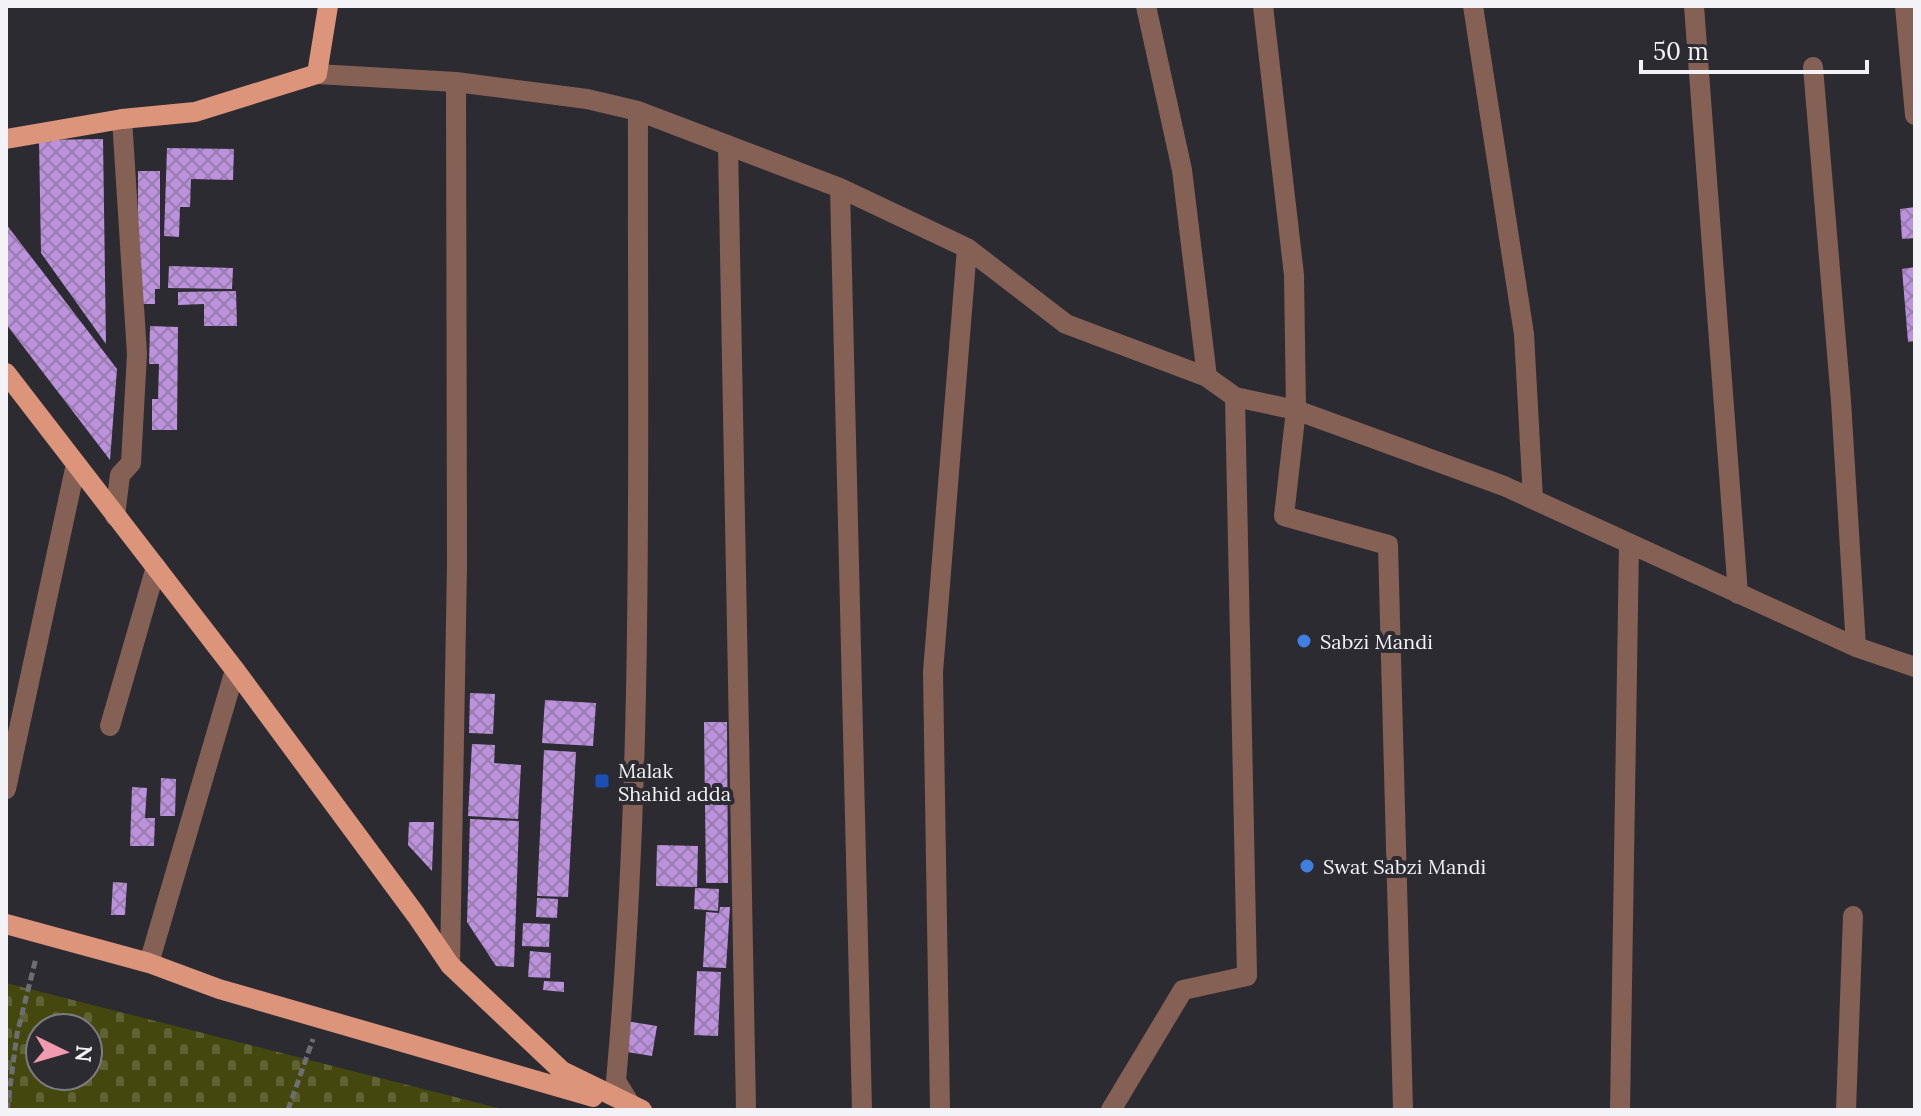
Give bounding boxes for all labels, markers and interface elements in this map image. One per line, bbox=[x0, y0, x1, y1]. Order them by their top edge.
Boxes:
scale bar bbox=[1641, 24, 1867, 74]
text: 50 m bbox=[1653, 36, 1709, 67]
place label: Sabzi Mandi bbox=[1320, 629, 1433, 654]
marker: Sabzi Mandi bbox=[1295, 632, 1313, 650]
place label: Malak Shahid adda bbox=[618, 758, 731, 806]
marker: Malak Shahid adda bbox=[593, 772, 611, 790]
place label: Swat Sabzi Mandi bbox=[1323, 854, 1486, 879]
marker: Swat Sabzi Mandi bbox=[1298, 857, 1316, 875]
north arrow bbox=[24, 1012, 104, 1092]
text: N bbox=[69, 1044, 99, 1063]

